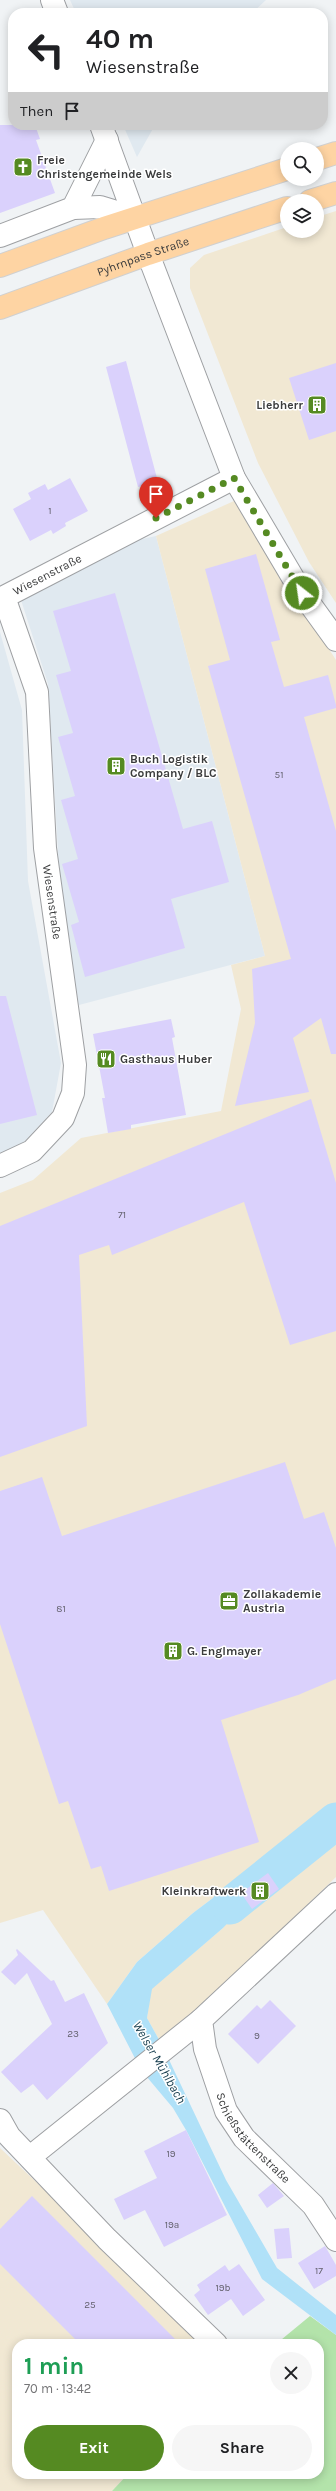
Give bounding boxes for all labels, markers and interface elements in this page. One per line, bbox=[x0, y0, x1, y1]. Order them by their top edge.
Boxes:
text: 40 m bbox=[86, 22, 154, 55]
icon: left bbox=[20, 24, 72, 76]
text: Wiesenstraße bbox=[86, 56, 199, 78]
icon: arrive bbox=[61, 100, 83, 122]
text: Then bbox=[20, 102, 53, 120]
map controls bbox=[280, 142, 324, 238]
button: search bbox=[280, 142, 324, 186]
place label: Freie Christengemeinde Wels bbox=[37, 153, 172, 181]
church icon: Freie Christengemeinde Wels bbox=[12, 156, 34, 178]
button: layers bbox=[280, 194, 324, 238]
street label: Pyhrnpass Straße bbox=[95, 234, 191, 279]
building icon: Liebherr bbox=[306, 394, 328, 416]
place label: Liebherr bbox=[256, 398, 303, 412]
pin bbox=[139, 477, 173, 518]
icon: arrive bbox=[145, 483, 167, 505]
house number: 1 bbox=[48, 505, 52, 517]
street label: Wiesenstraße bbox=[10, 551, 84, 598]
position arrow bbox=[281, 572, 323, 614]
place label: Buch Logistik Company / BLC bbox=[130, 752, 217, 780]
building icon: Buch Logistik Company / BLC bbox=[105, 755, 127, 777]
house number: 51 bbox=[275, 769, 283, 781]
street label: Wiesenstraße bbox=[40, 864, 64, 940]
restaurant icon: Gasthaus Huber bbox=[95, 1048, 117, 1070]
place label: Gasthaus Huber bbox=[120, 1052, 212, 1066]
house number: 71 bbox=[118, 1209, 126, 1221]
place label: Zollakademie Austria bbox=[243, 1587, 321, 1615]
office icon: Zollakademie Austria bbox=[218, 1590, 240, 1612]
house number: 81 bbox=[56, 1603, 66, 1615]
building icon: G. Englmayer bbox=[162, 1640, 184, 1662]
place label: G. Englmayer bbox=[187, 1644, 262, 1658]
building icon: Kleinkraftwerk bbox=[249, 1880, 271, 1902]
place label: Kleinkraftwerk bbox=[161, 1884, 246, 1898]
water label: Welser Mühlbach bbox=[130, 2018, 189, 2106]
house number: 23 bbox=[67, 2028, 79, 2040]
house number: 9 bbox=[254, 2030, 260, 2042]
street label: Schießstättenstraße bbox=[213, 2091, 293, 2186]
house number: 19 bbox=[166, 2148, 176, 2160]
house number: 19a bbox=[165, 2219, 179, 2231]
house number: 17 bbox=[315, 2265, 323, 2277]
house number: 19b bbox=[215, 2282, 231, 2294]
house number: 25 bbox=[84, 2299, 96, 2311]
text: 1 min bbox=[24, 2352, 84, 2380]
button: close bbox=[270, 2352, 312, 2394]
text: 70 m · 13:42 bbox=[24, 2381, 91, 2396]
button: Exit bbox=[24, 2425, 164, 2471]
button: Share bbox=[172, 2425, 312, 2471]

